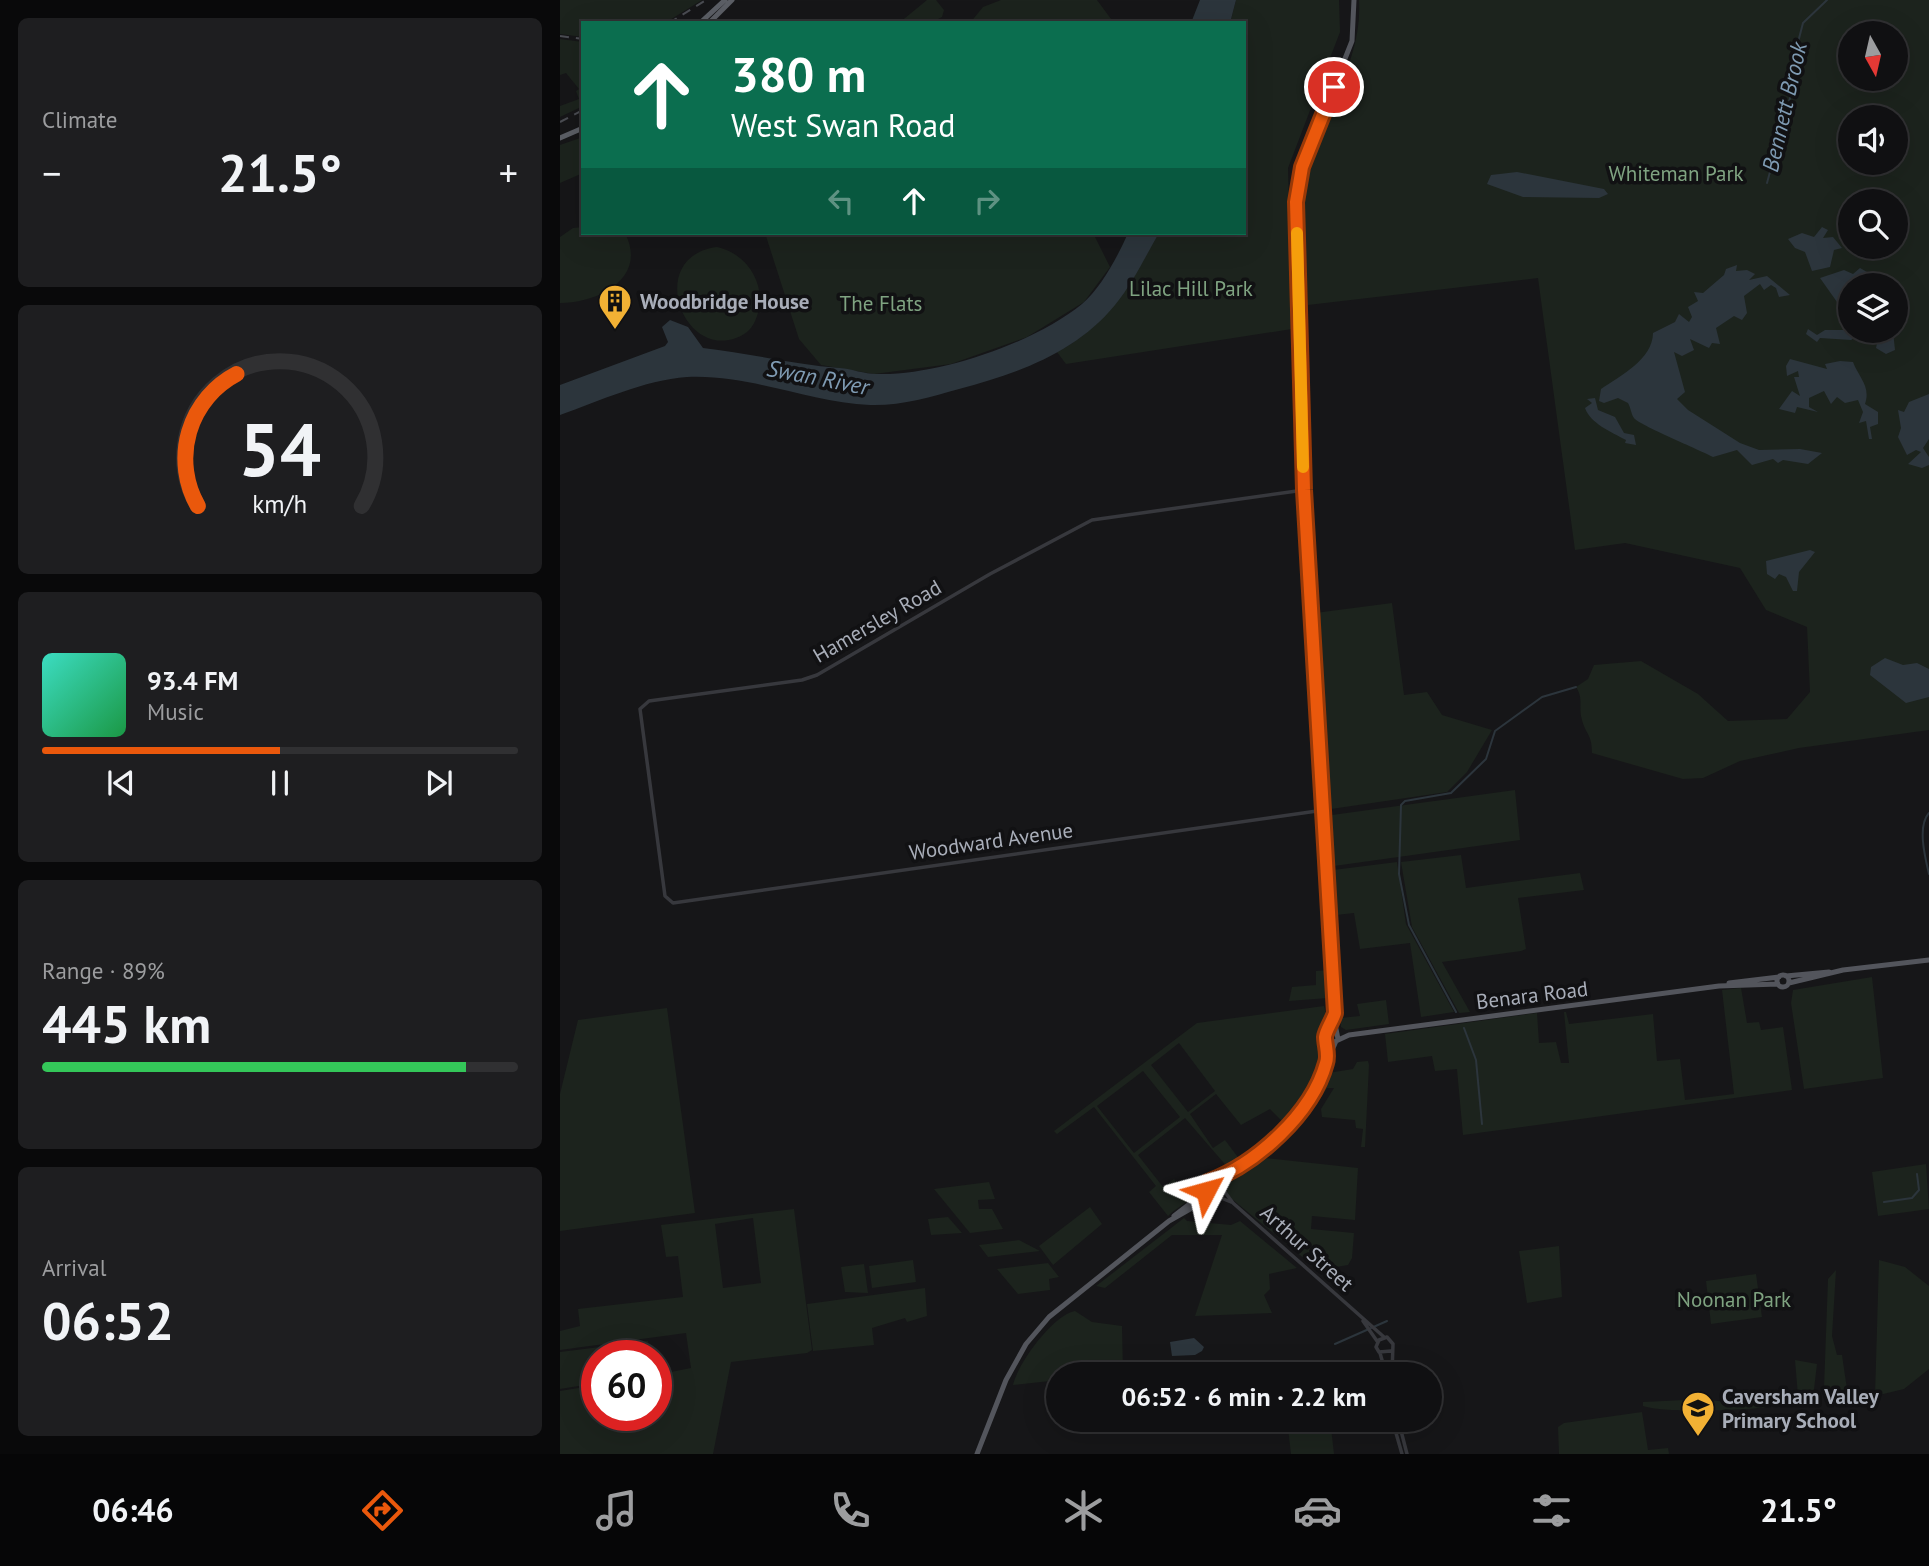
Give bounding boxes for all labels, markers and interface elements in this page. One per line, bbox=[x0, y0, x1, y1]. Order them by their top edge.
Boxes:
north arrow bbox=[1838, 21, 1908, 91]
map controls bbox=[1838, 21, 1908, 343]
water label: Bennett Brook bbox=[1755, 38, 1813, 175]
text: 380 m bbox=[731, 42, 866, 106]
icon: ahead bbox=[616, 49, 707, 140]
pin bbox=[1304, 57, 1364, 117]
icon: arrive bbox=[1315, 68, 1353, 106]
text: West Swan Road bbox=[731, 104, 955, 146]
text: Climate bbox=[42, 105, 117, 134]
button: sound bbox=[1838, 105, 1908, 175]
text: 21.5° bbox=[218, 139, 342, 206]
text: − bbox=[42, 148, 61, 197]
text: + bbox=[499, 148, 518, 197]
park label: Whiteman Park bbox=[1608, 160, 1744, 187]
icon: left bbox=[822, 182, 860, 220]
icon: ahead bbox=[895, 182, 933, 220]
icon: right bbox=[968, 182, 1006, 220]
button: search bbox=[1838, 189, 1908, 259]
button: layers bbox=[1838, 273, 1908, 343]
park label: Lilac Hill Park bbox=[1129, 275, 1253, 302]
building icon: Woodbridge House bbox=[596, 282, 634, 331]
place label: Woodbridge House bbox=[640, 288, 809, 315]
park label: The Flats bbox=[840, 290, 922, 317]
water label: Swan River bbox=[764, 353, 873, 401]
text: 54 bbox=[239, 402, 321, 496]
text: km/h bbox=[253, 488, 307, 520]
street label: Hamersley Road bbox=[808, 573, 946, 669]
text: 93.4 FM bbox=[147, 664, 238, 697]
text: Music bbox=[147, 697, 204, 726]
icon: previous bbox=[102, 764, 140, 802]
icon: pause bbox=[261, 764, 299, 802]
icon: next bbox=[420, 764, 458, 802]
street label: Woodward Avenue bbox=[907, 816, 1075, 866]
text: Range · 89% bbox=[42, 956, 165, 985]
street label: Benara Road bbox=[1475, 975, 1589, 1015]
text: 445 km bbox=[42, 990, 211, 1057]
position arrow bbox=[1169, 1154, 1243, 1228]
street label: Arthur Street bbox=[1255, 1199, 1359, 1297]
text: Arrival bbox=[42, 1253, 106, 1282]
park label: Noonan Park bbox=[1677, 1286, 1791, 1313]
text: 06:52 bbox=[42, 1287, 174, 1354]
speed limit sign: 60 bbox=[581, 1340, 672, 1431]
text: 06:52 · 6 min · 2.2 km bbox=[1122, 1380, 1367, 1413]
place label: Caversham Valley Primary School bbox=[1722, 1383, 1880, 1434]
school or university icon: Caversham Valley Primary School bbox=[1679, 1389, 1717, 1438]
icon: directions bbox=[358, 1486, 407, 1535]
icon: music bbox=[592, 1486, 641, 1535]
icon: phone bbox=[826, 1486, 875, 1535]
icon: climate bbox=[1059, 1486, 1108, 1535]
icon: car bbox=[1293, 1486, 1342, 1535]
icon: filters bbox=[1527, 1486, 1576, 1535]
text: 06:46 bbox=[92, 1489, 174, 1531]
text: 21.5° bbox=[1760, 1489, 1837, 1531]

